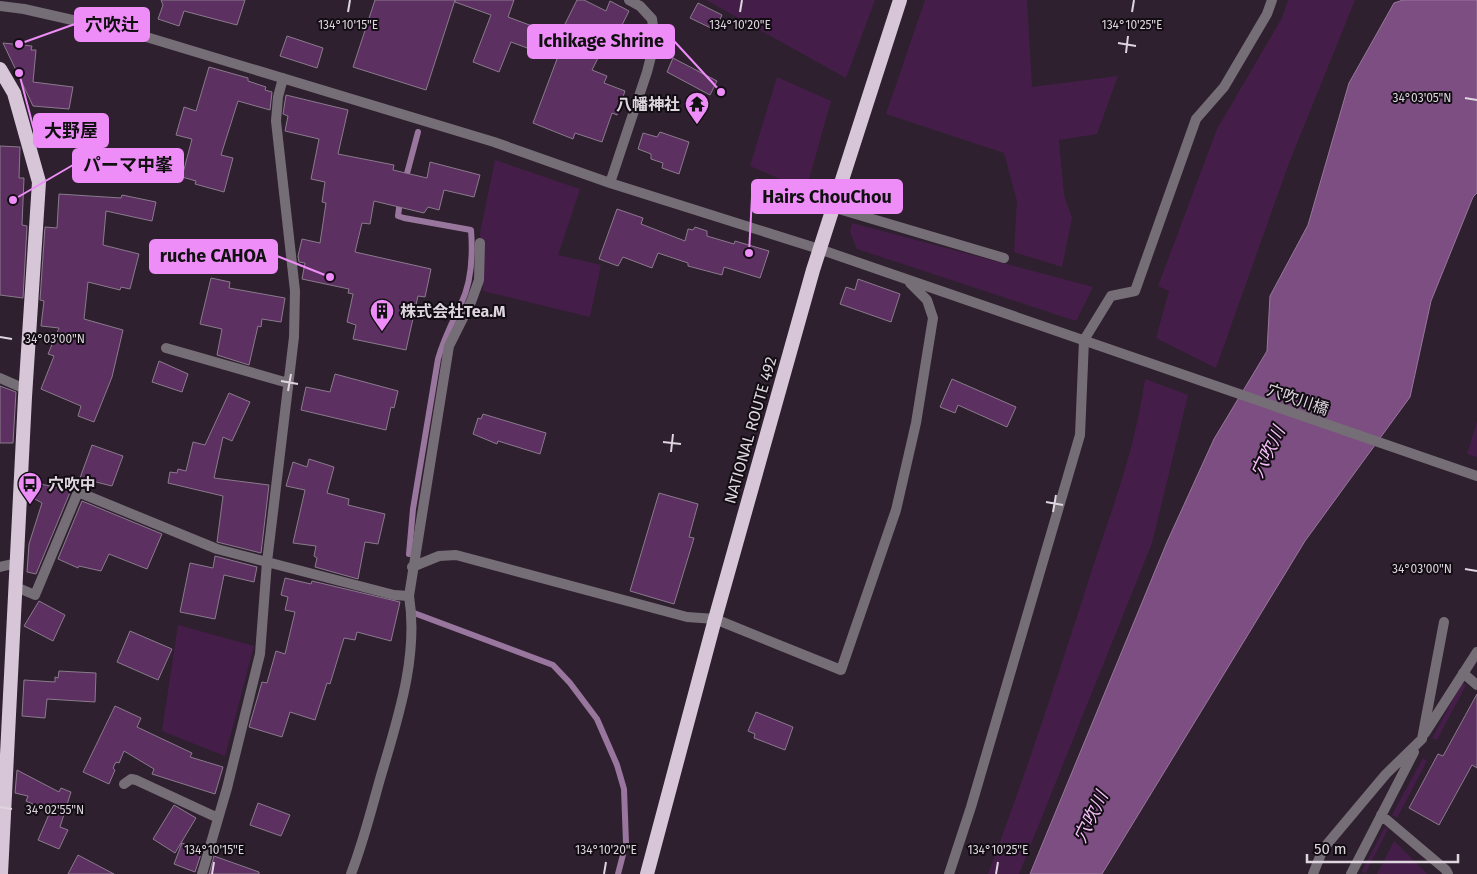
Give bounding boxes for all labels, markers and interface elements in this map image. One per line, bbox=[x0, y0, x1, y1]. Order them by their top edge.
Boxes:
callout: 穴吹辻 bbox=[75, 8, 149, 41]
text: 穴吹辻 bbox=[85, 14, 139, 36]
text: 134°10'15"E bbox=[318, 18, 378, 32]
text: 134°10'20"E bbox=[709, 18, 771, 32]
text: 134°10'25"E bbox=[1102, 18, 1163, 32]
callout: Ichikage Shrine bbox=[528, 25, 674, 58]
text: Ichikage Shrine bbox=[538, 30, 664, 52]
temple icon: 八幡神社 bbox=[684, 91, 710, 125]
text: 34°03'05"N bbox=[1393, 91, 1452, 105]
place label: 八幡神社 bbox=[616, 95, 680, 114]
callout: 大野屋 bbox=[34, 114, 108, 147]
text: 大野屋 bbox=[44, 120, 98, 142]
callout: パーマ中峯 bbox=[73, 149, 183, 182]
text: パーマ中峯 bbox=[83, 154, 173, 176]
callout: Hairs ChouChou bbox=[752, 180, 902, 213]
text: Hairs ChouChou bbox=[762, 186, 892, 208]
callout: ruche CAHOA bbox=[150, 240, 277, 273]
text: ruche CAHOA bbox=[160, 245, 267, 267]
building icon: 株式会社Tea.M bbox=[369, 298, 395, 332]
place label: 株式会社Tea.M bbox=[400, 302, 506, 321]
text: 34°03'00"N bbox=[25, 332, 85, 346]
street label: NATIONAL ROUTE 492 bbox=[720, 354, 781, 506]
street label: 穴吹川橋 bbox=[1264, 380, 1331, 419]
water label: 穴吹川 bbox=[1246, 421, 1291, 481]
bus stop icon: 穴吹中 bbox=[17, 471, 43, 505]
place label: 穴吹中 bbox=[48, 475, 96, 494]
text: 34°03'00"N bbox=[1392, 562, 1452, 576]
water label: 穴吹川 bbox=[1069, 786, 1114, 846]
text: 34°02'55"N bbox=[26, 803, 84, 817]
scale bar bbox=[1307, 832, 1458, 864]
text: 50 m bbox=[1314, 840, 1347, 858]
text: 134°10'15"E bbox=[184, 843, 244, 857]
text: 134°10'20"E bbox=[575, 843, 637, 857]
text: 134°10'25"E bbox=[968, 843, 1029, 857]

